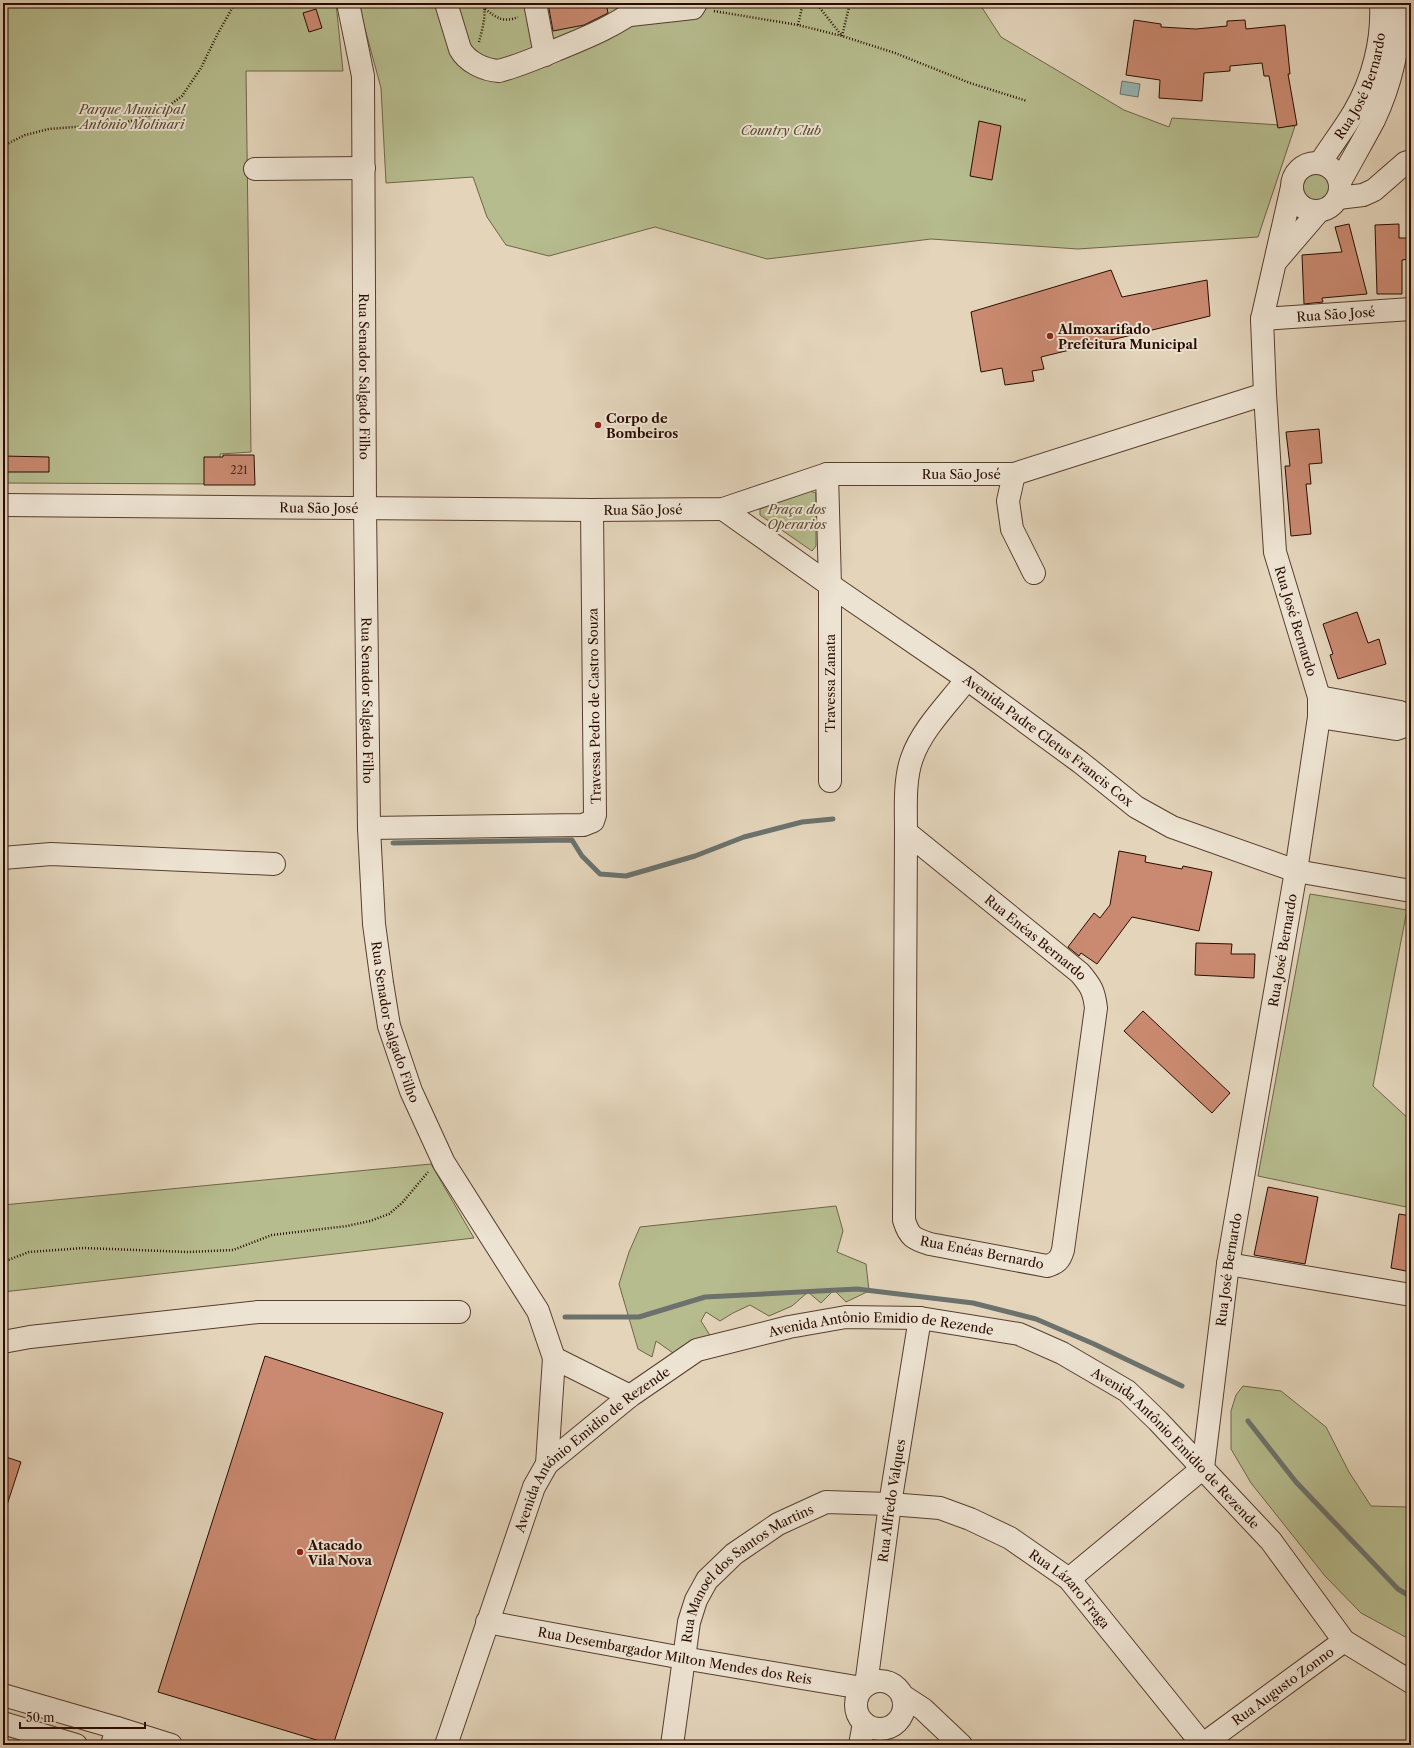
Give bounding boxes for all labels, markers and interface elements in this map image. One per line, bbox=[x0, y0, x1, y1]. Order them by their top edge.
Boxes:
street label: Rua José Bernardo bbox=[1331, 32, 1388, 142]
park label: Parque Municipal Antônio Molinari bbox=[78, 101, 187, 132]
park label: Country Club bbox=[741, 122, 821, 138]
street label: Rua Senador Salgado Filho bbox=[356, 293, 373, 460]
street label: Rua São José bbox=[1296, 303, 1376, 325]
place label: Almoxarifado Prefeitura Municipal bbox=[1057, 321, 1198, 352]
marker: Almoxarifado Prefeitura Municipal bbox=[1045, 331, 1055, 341]
place label: Corpo de Bombeiros bbox=[606, 410, 678, 441]
marker: Corpo de Bombeiros bbox=[593, 420, 603, 430]
house number: 221 bbox=[230, 463, 248, 477]
street label: Rua São José bbox=[922, 466, 1001, 482]
street label: Rua São José bbox=[279, 499, 359, 516]
street label: Rua São José bbox=[603, 501, 683, 518]
park label: Praça dos Operarios bbox=[767, 501, 827, 532]
street label: Rua José Bernardo bbox=[1272, 564, 1320, 678]
street label: Travessa Pedro de Castro Souza bbox=[584, 608, 604, 804]
street label: Rua Senador Salgado Filho bbox=[358, 617, 376, 784]
street label: Travessa Zanata bbox=[822, 634, 838, 732]
street label: Avenida Padre Cletus Francis Cox bbox=[959, 670, 1137, 810]
street label: Rua Enéas Bernardo bbox=[982, 891, 1090, 983]
street label: Rua José Bernardo bbox=[1265, 892, 1300, 1008]
street label: Rua Senador Salgado Filho bbox=[368, 940, 423, 1105]
street label: Rua José Bernardo bbox=[1212, 1212, 1245, 1327]
street label: Rua Enéas Bernardo bbox=[919, 1232, 1045, 1272]
street label: Avenida Antônio Emidio de Rezende bbox=[766, 1308, 995, 1340]
street label: Avenida Antônio Emidio de Rezende bbox=[511, 1363, 673, 1535]
street label: Avenida Antônio Emidio de Rezende bbox=[1088, 1364, 1263, 1532]
street label: Rua Alfredo Valques bbox=[874, 1438, 908, 1563]
street label: Rua Manoel dos Santos Martins bbox=[678, 1501, 816, 1644]
place label: Atacado Vila Nova bbox=[307, 1537, 372, 1568]
street label: Rua Lázaro Fraga bbox=[1026, 1546, 1114, 1632]
marker: Atacado Vila Nova bbox=[295, 1547, 305, 1557]
street label: Rua Desembargador Milton Mendes dos Reis bbox=[537, 1624, 814, 1688]
street label: Rua Augusto Zonno bbox=[1229, 1643, 1337, 1728]
scale bar bbox=[20, 1704, 145, 1730]
text: 50 m bbox=[26, 1710, 55, 1725]

